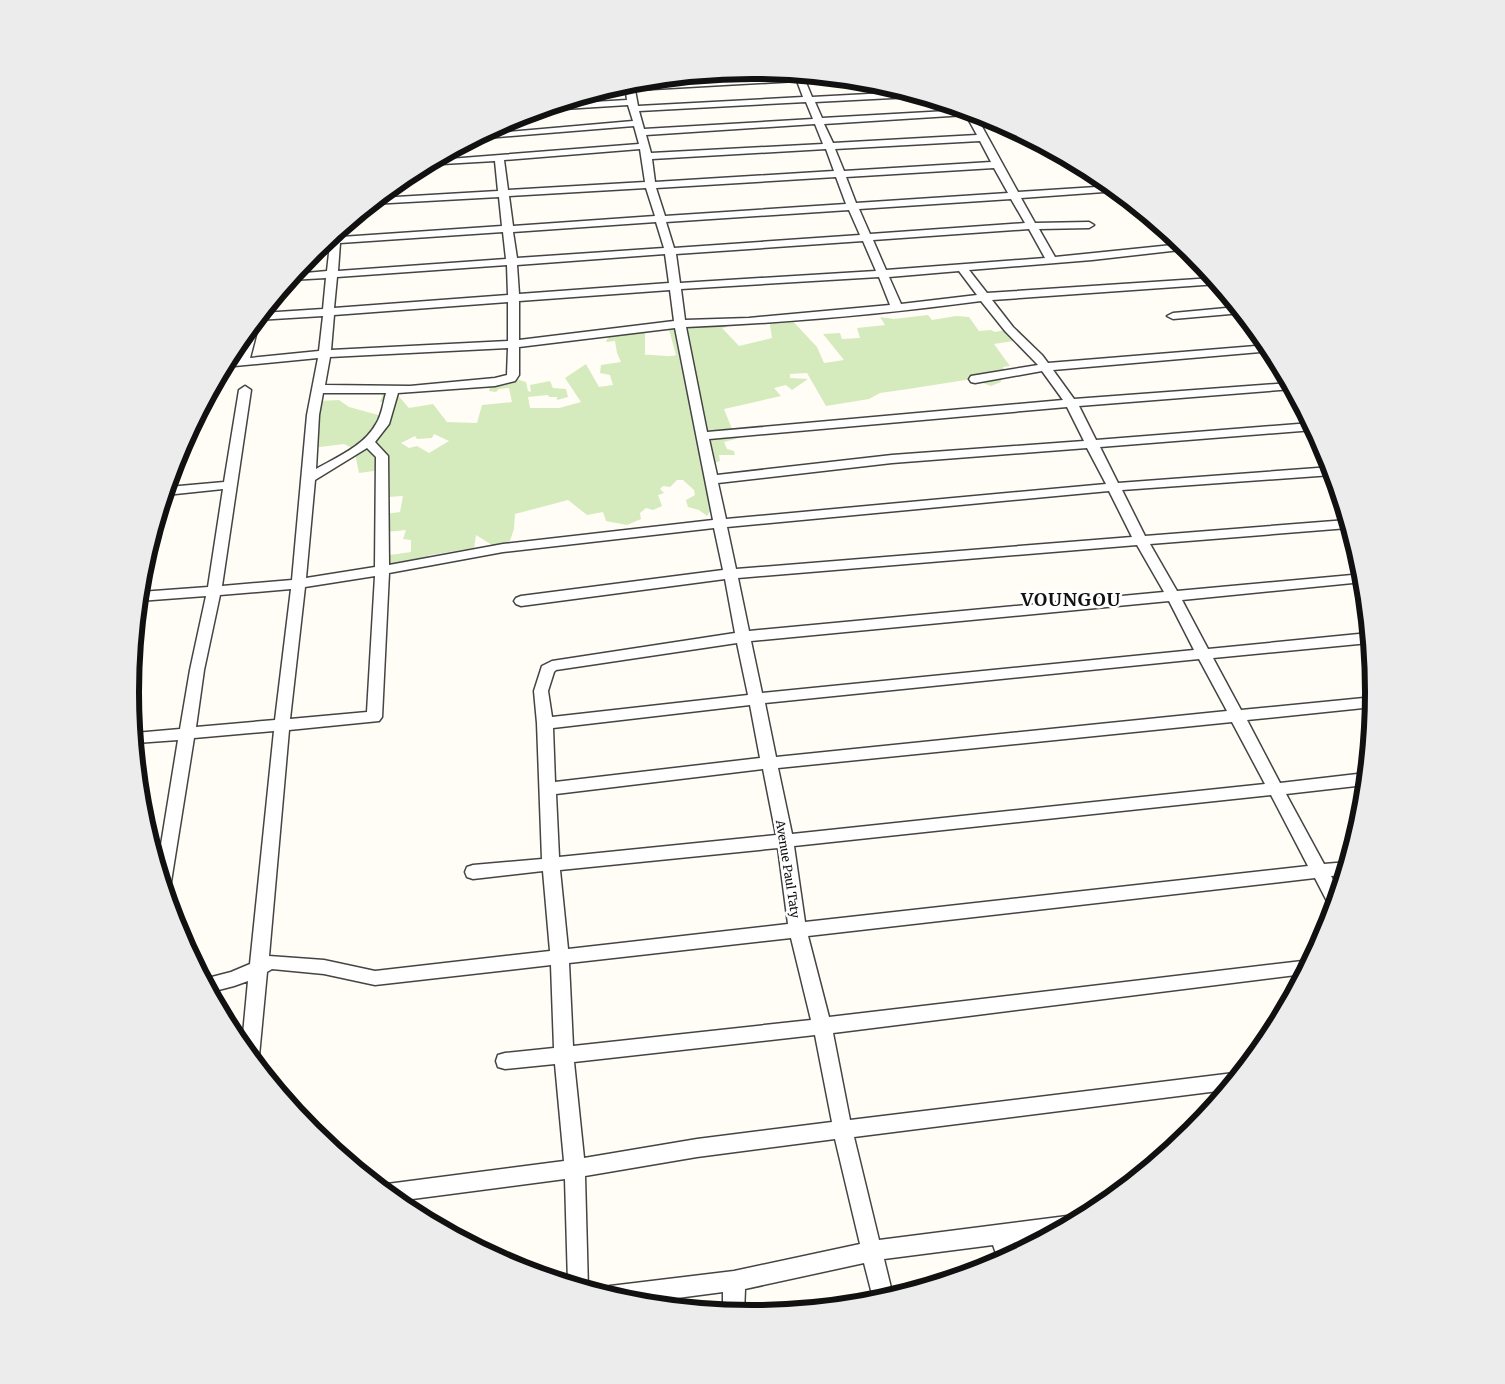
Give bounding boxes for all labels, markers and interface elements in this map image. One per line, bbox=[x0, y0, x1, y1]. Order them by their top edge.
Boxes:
district label: VOUNGOU bbox=[1020, 588, 1121, 611]
street label: Avenue Paul Taty bbox=[773, 818, 803, 919]

